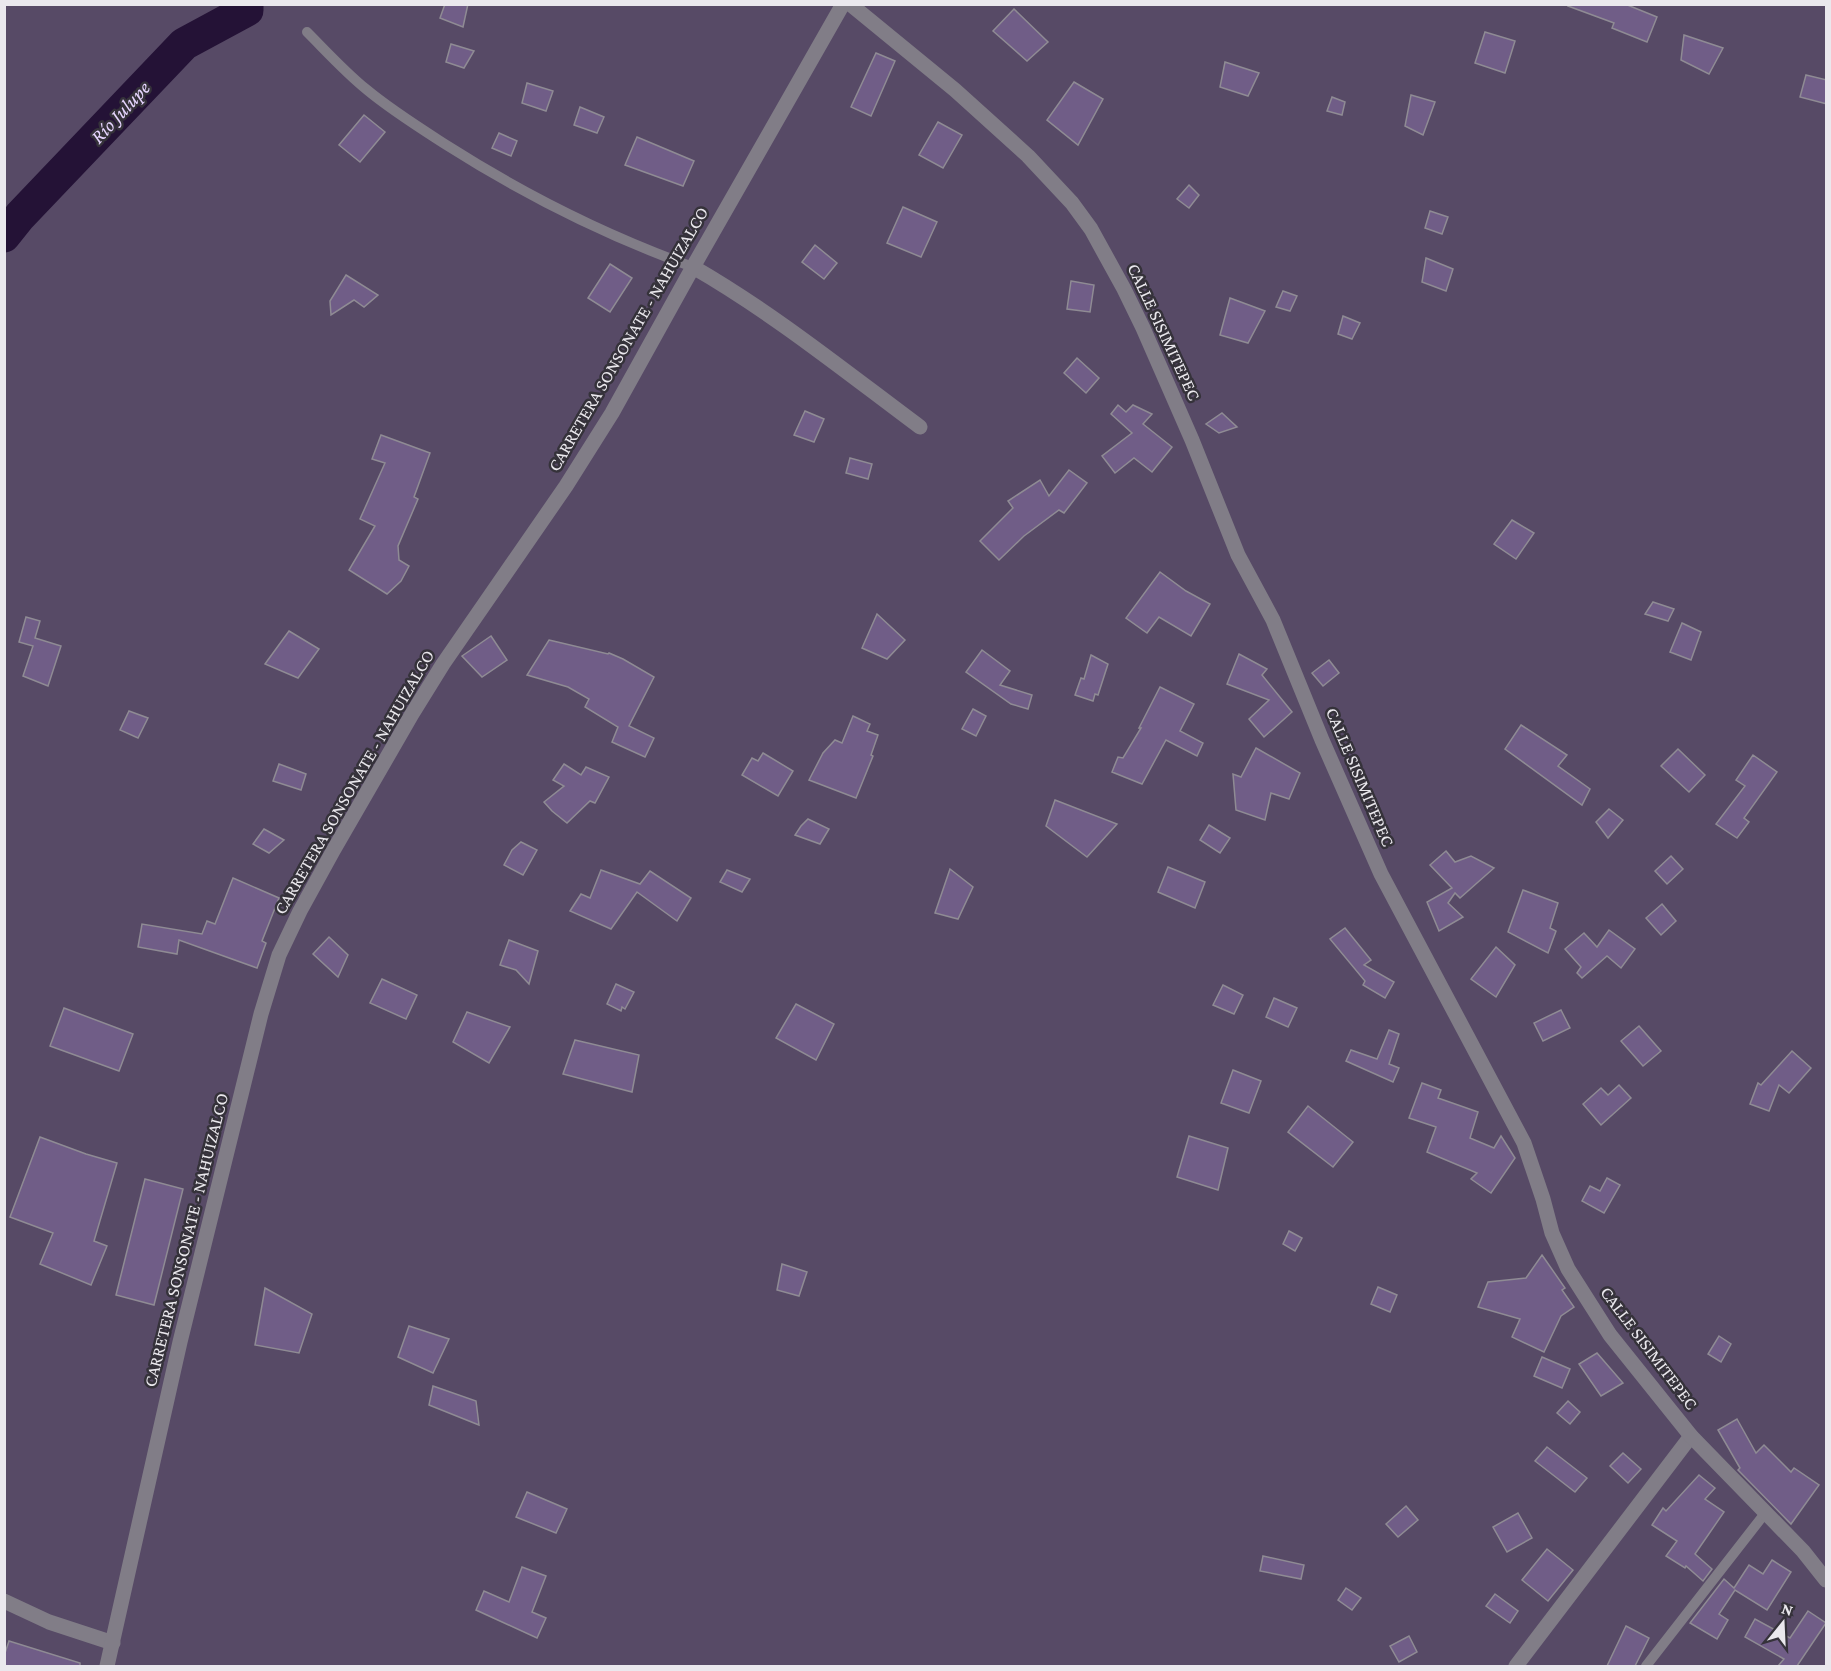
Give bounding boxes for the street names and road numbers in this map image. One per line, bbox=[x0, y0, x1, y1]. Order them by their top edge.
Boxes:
street label: CARRETERA SONSONATE - NAHUIZALCO bbox=[544, 203, 712, 475]
street label: CALLE SISIMITEPEC bbox=[1123, 260, 1205, 404]
street label: CARRETERA SONSONATE - NAHUIZALCO bbox=[270, 646, 438, 918]
street label: CALLE SISIMITEPEC bbox=[1322, 705, 1398, 850]
street label: CARRETERA SONSONATE - NAHUIZALCO bbox=[140, 1091, 232, 1389]
street label: CALLE SISIMITEPEC bbox=[1596, 1283, 1702, 1414]

